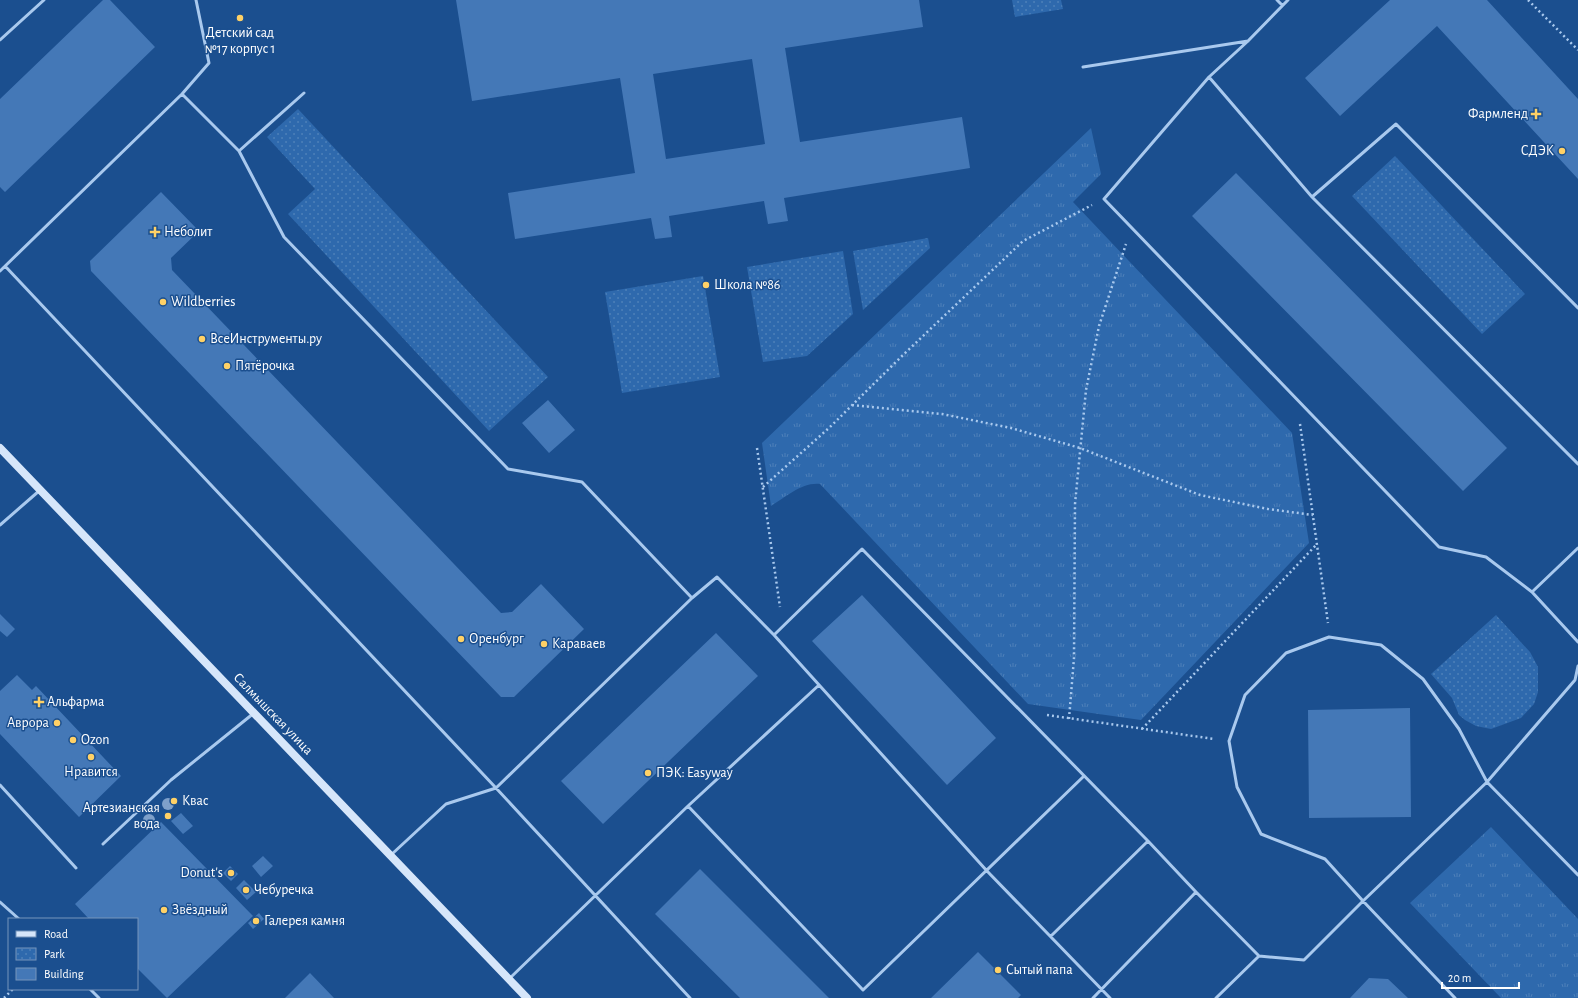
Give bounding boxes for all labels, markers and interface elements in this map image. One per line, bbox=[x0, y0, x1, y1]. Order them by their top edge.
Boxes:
marker: Детский сад №17 корпус 1 bbox=[235, 13, 245, 23]
place label: Детский сад №17 корпус 1 bbox=[205, 26, 275, 56]
place label: Фармленд bbox=[1468, 107, 1528, 121]
marker: Фармленд bbox=[1531, 109, 1541, 119]
place label: СДЭК bbox=[1521, 144, 1554, 158]
marker: СДЭК bbox=[1557, 146, 1567, 156]
place label: Неболит bbox=[164, 225, 213, 239]
marker: Неболит bbox=[149, 226, 161, 238]
place label: Школа №86 bbox=[714, 278, 780, 292]
marker: Школа №86 bbox=[701, 280, 711, 290]
place label: Wildberries bbox=[171, 295, 235, 309]
marker: Wildberries bbox=[158, 297, 168, 307]
place label: ВсеИнструменты.ру bbox=[210, 332, 322, 346]
marker: ВсеИнструменты.ру bbox=[197, 334, 207, 344]
place label: Пятёрочка bbox=[235, 359, 295, 373]
marker: Пятёрочка bbox=[222, 361, 232, 371]
place label: Оренбург bbox=[469, 632, 524, 646]
marker: Оренбург bbox=[456, 634, 466, 644]
place label: Караваев bbox=[552, 637, 606, 651]
marker: Караваев bbox=[539, 639, 549, 649]
street label: Салмышская улица bbox=[231, 670, 316, 758]
place label: Альфарма bbox=[47, 695, 105, 709]
marker: Альфарма bbox=[34, 697, 44, 707]
place label: Аврора bbox=[7, 716, 50, 730]
marker: Аврора bbox=[52, 718, 62, 728]
place label: Ozon bbox=[81, 733, 109, 747]
marker: Ozon bbox=[68, 735, 78, 745]
marker: Нравится bbox=[86, 752, 96, 762]
place label: Нравится bbox=[64, 765, 118, 779]
place label: ПЭК: Easyway bbox=[656, 766, 733, 780]
marker: ПЭК: Easyway bbox=[643, 768, 653, 778]
place label: Квас bbox=[182, 794, 209, 808]
marker: Квас bbox=[169, 796, 179, 806]
place label: Артезианская вода bbox=[83, 801, 161, 831]
marker: Артезианская вода bbox=[163, 811, 173, 821]
place label: Donut's bbox=[181, 866, 223, 880]
marker: Donut's bbox=[226, 868, 236, 878]
place label: Чебуречка bbox=[254, 883, 314, 897]
marker: Чебуречка bbox=[241, 885, 251, 895]
place label: Звёздный bbox=[172, 903, 228, 917]
marker: Звёздный bbox=[159, 905, 169, 915]
place label: Галерея камня bbox=[264, 914, 345, 928]
marker: Галерея камня bbox=[251, 916, 261, 926]
legend bbox=[8, 918, 138, 990]
text: Road bbox=[44, 928, 68, 940]
text: Park bbox=[44, 948, 65, 960]
place label: Сытый папа bbox=[1006, 963, 1073, 977]
scale bar bbox=[1442, 964, 1519, 990]
marker: Сытый папа bbox=[993, 965, 1003, 975]
text: Building bbox=[44, 968, 84, 980]
text: 20 m bbox=[1448, 972, 1471, 984]

